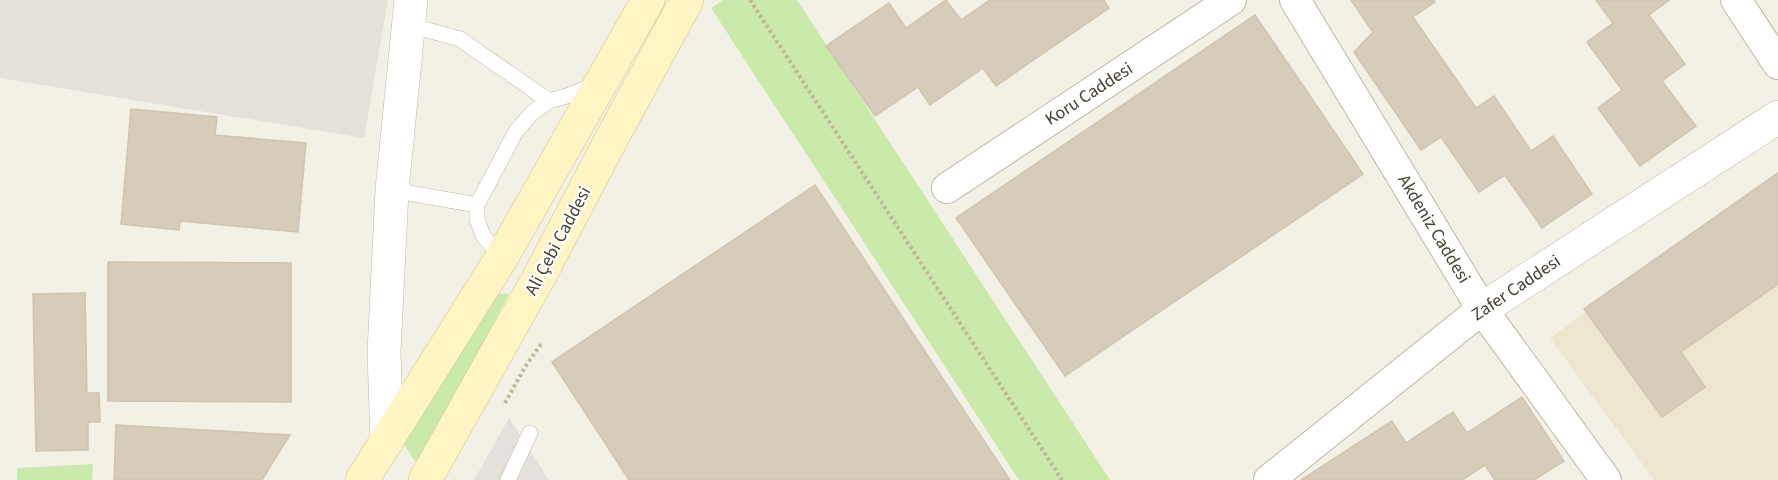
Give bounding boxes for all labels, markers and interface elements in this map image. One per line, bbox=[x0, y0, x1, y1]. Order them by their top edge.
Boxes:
street label: Koru Caddesi bbox=[1040, 56, 1138, 132]
street label: Akdeniz Caddesi bbox=[1392, 170, 1476, 288]
street label: Ali Çebi Caddesi bbox=[519, 182, 597, 300]
street label: Zafer Caddesi bbox=[1466, 249, 1566, 327]

